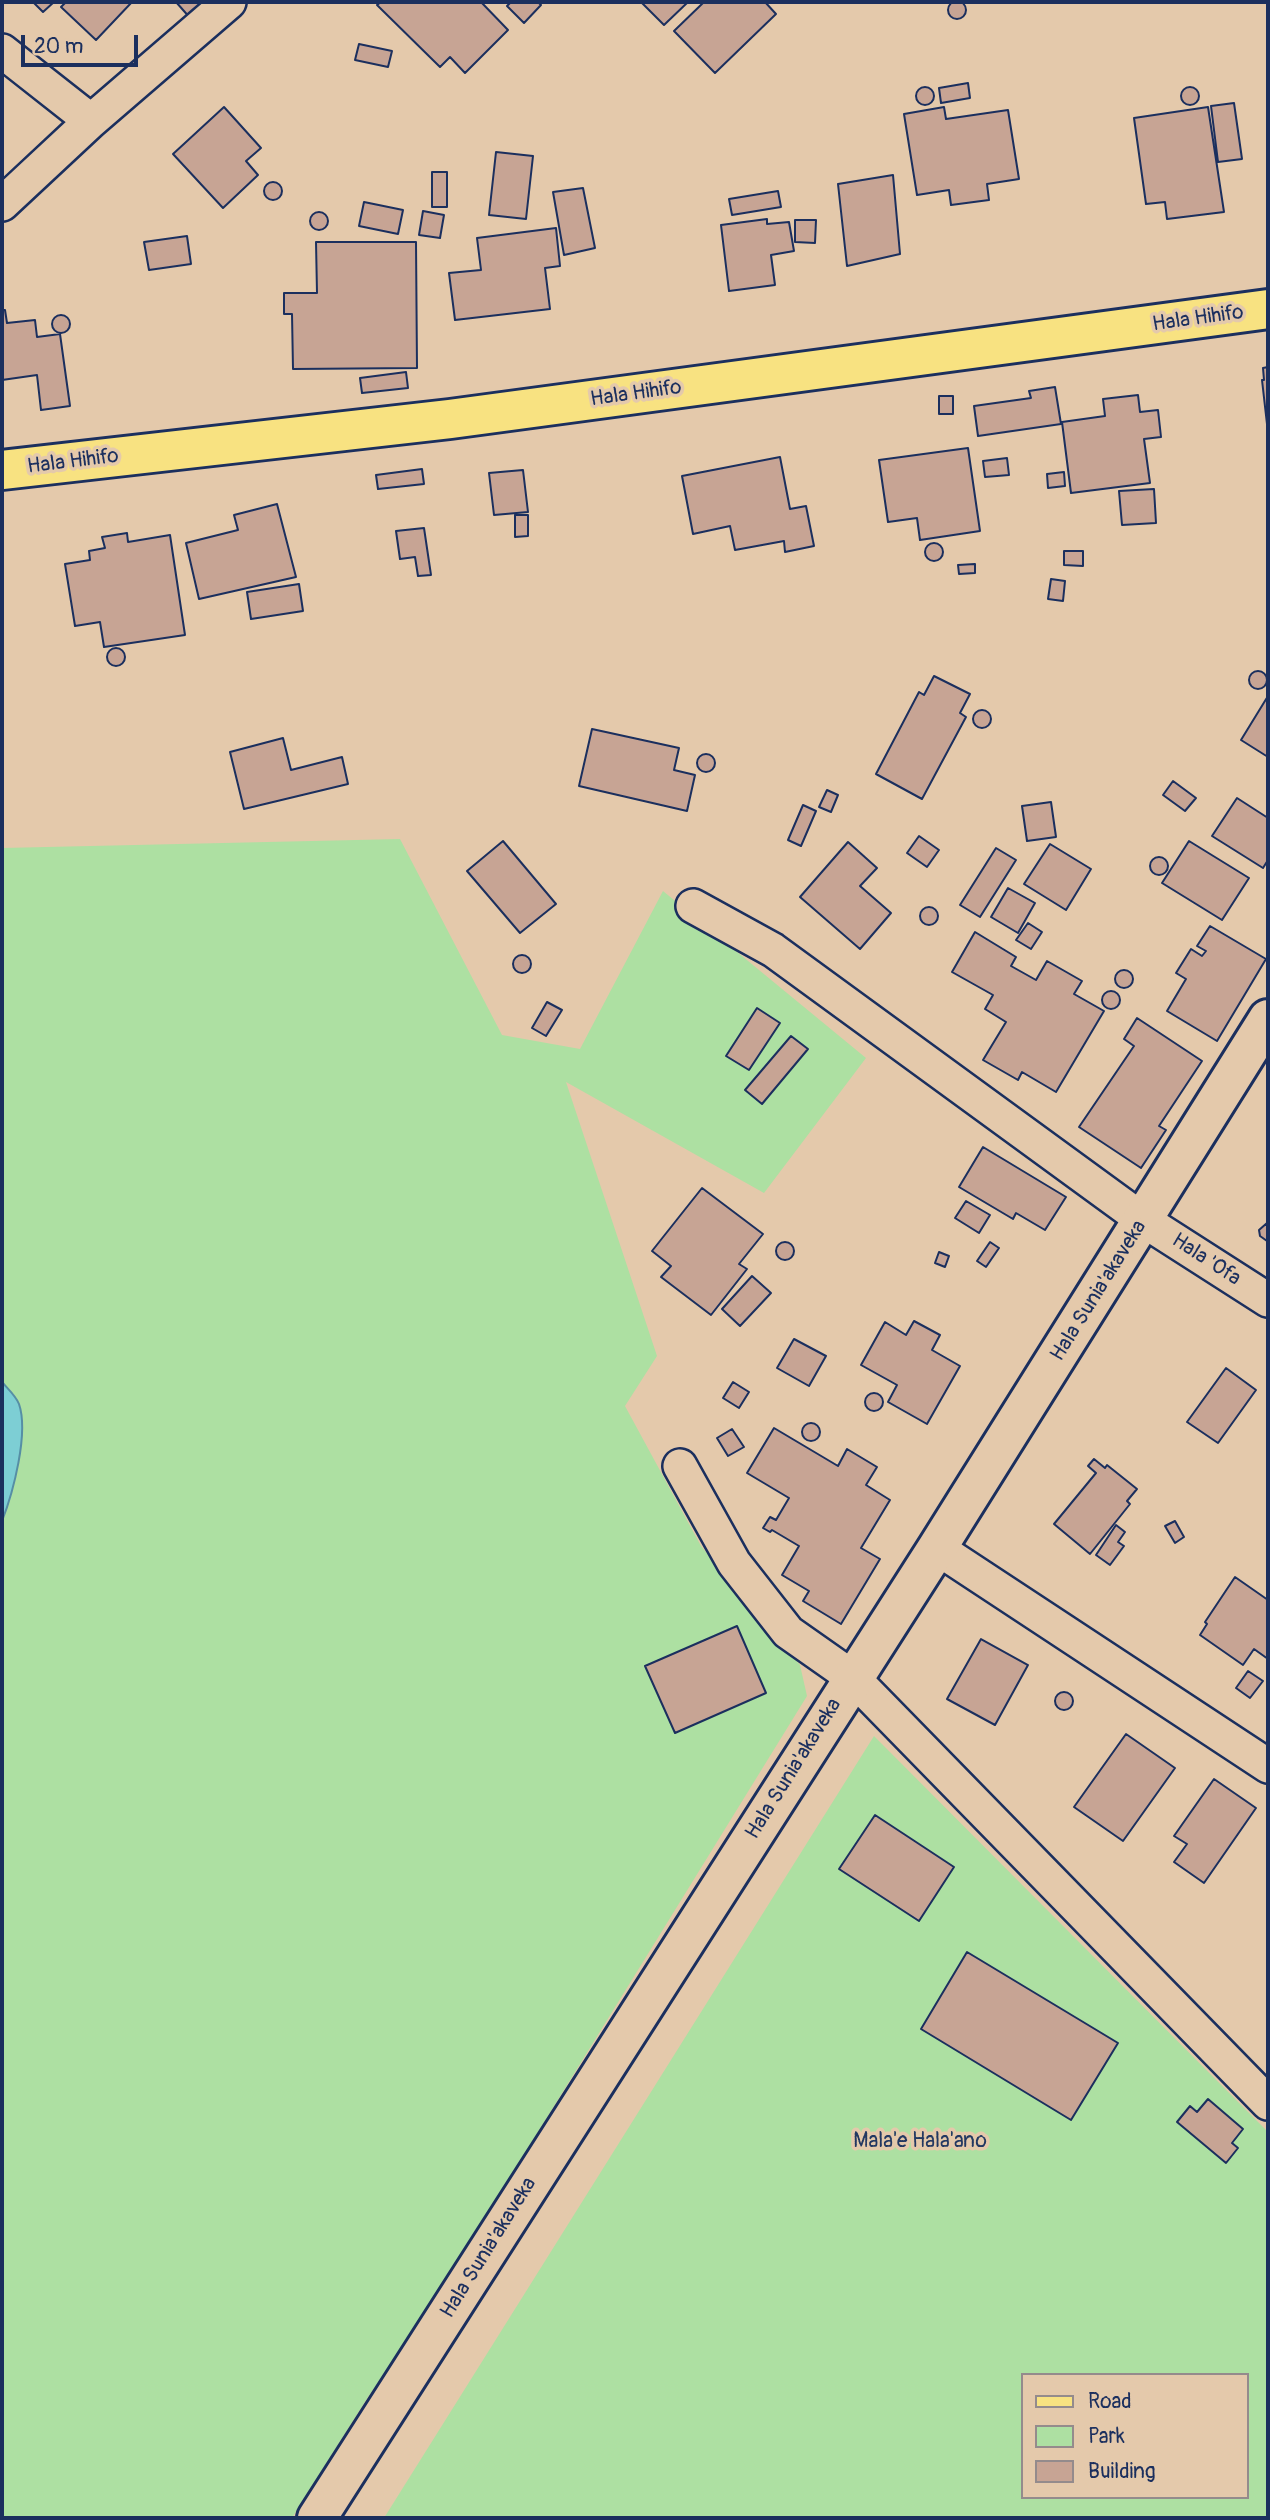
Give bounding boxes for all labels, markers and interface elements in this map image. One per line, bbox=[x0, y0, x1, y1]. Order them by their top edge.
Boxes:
scale bar bbox=[24, 21, 142, 65]
text: 20 m bbox=[34, 33, 83, 60]
street label: Hala Hihifo bbox=[1151, 300, 1245, 338]
street label: Hala Hihifo bbox=[589, 375, 683, 413]
street label: Hala Hihifo bbox=[26, 444, 120, 480]
street label: Hala Sunia'akaveka bbox=[1046, 1216, 1152, 1366]
street label: Hala 'Ofa bbox=[1167, 1228, 1245, 1292]
street label: Hala Sunia'akaveka bbox=[741, 1694, 847, 1844]
park label: Mala'e Hala'ano bbox=[853, 2129, 987, 2155]
street label: Hala Sunia'akaveka bbox=[436, 2173, 542, 2323]
legend bbox=[1021, 2373, 1249, 2499]
text: Road bbox=[1088, 2388, 1132, 2415]
text: Park bbox=[1088, 2423, 1125, 2450]
text: Building bbox=[1088, 2458, 1155, 2485]

